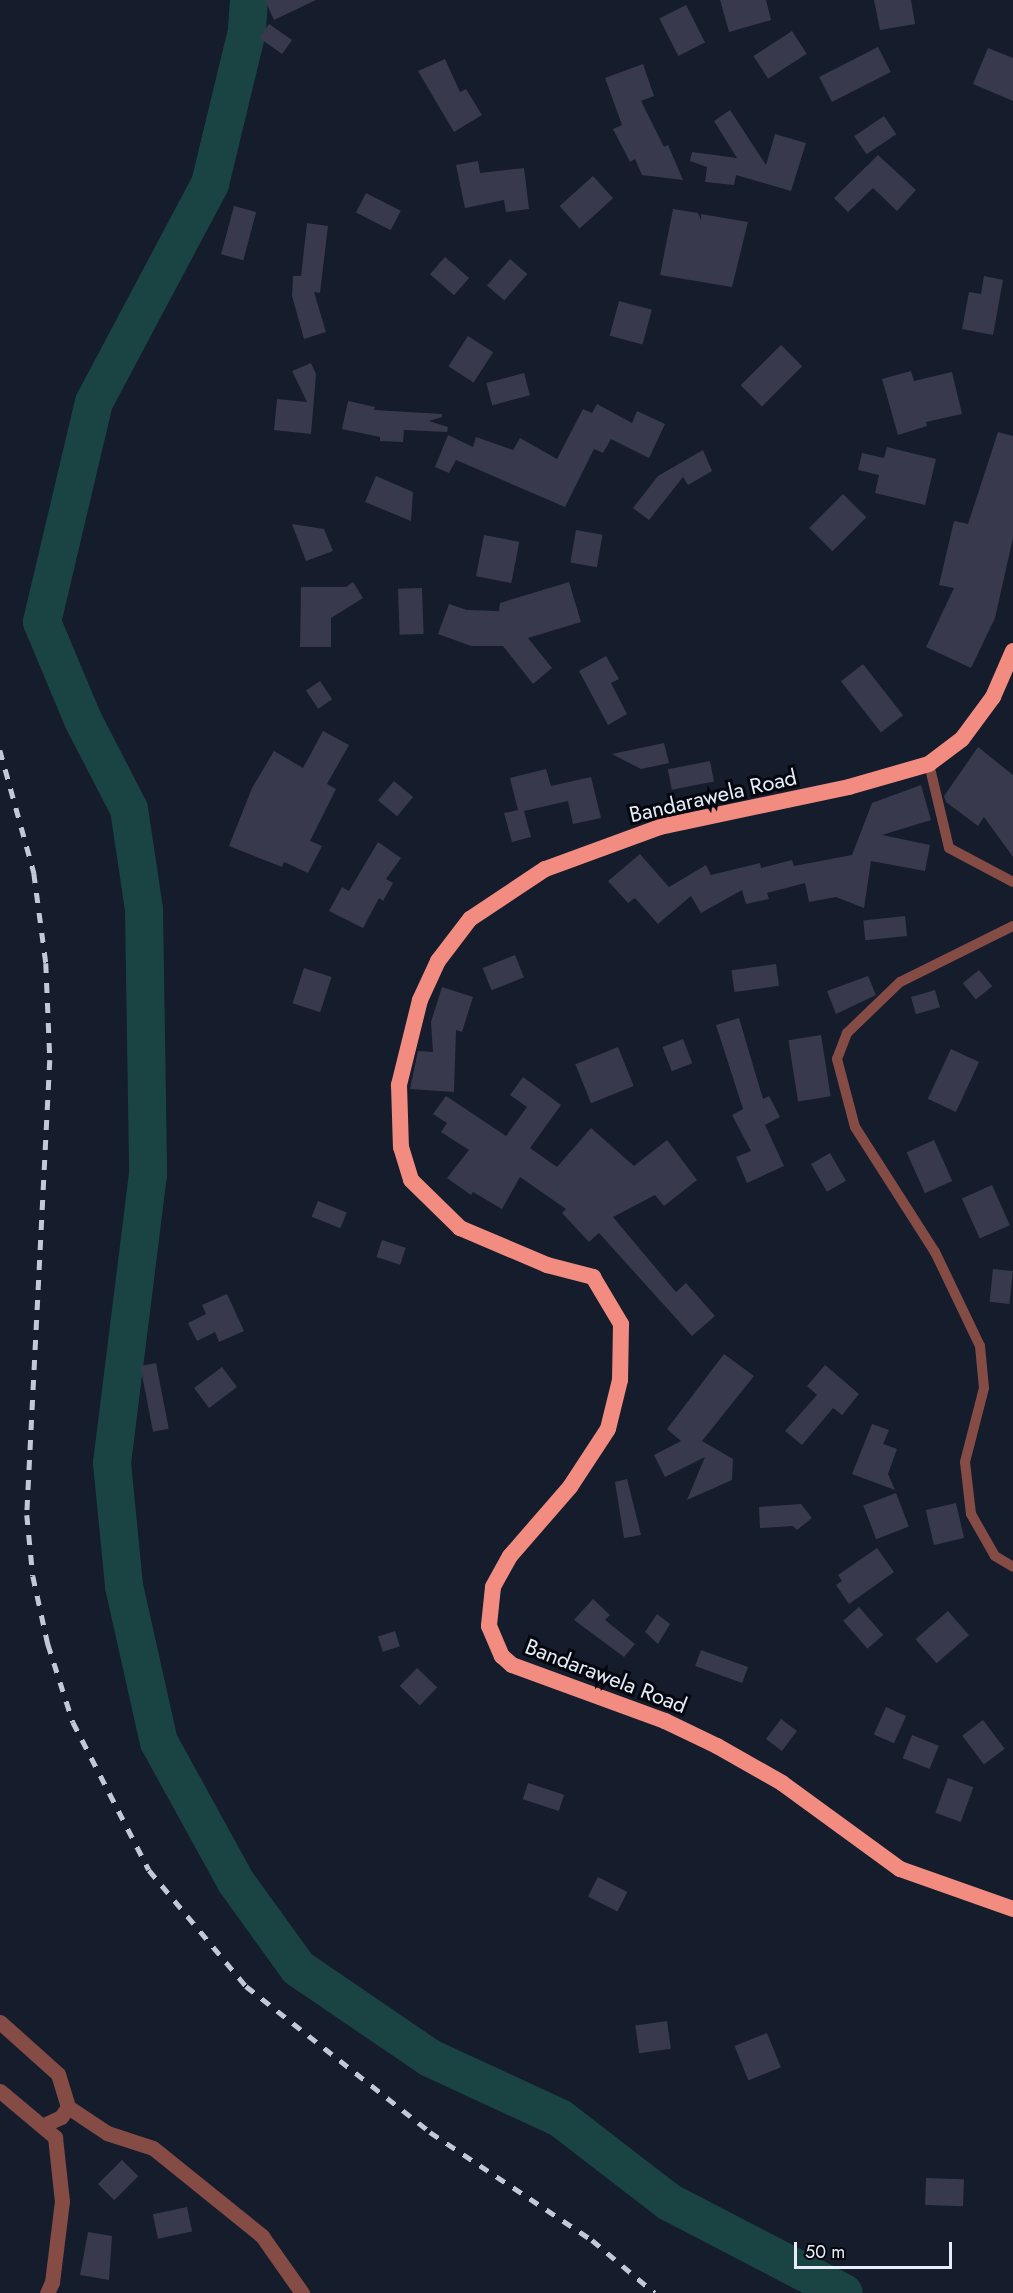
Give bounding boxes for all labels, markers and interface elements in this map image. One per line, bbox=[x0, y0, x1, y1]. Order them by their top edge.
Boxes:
street label: Bandarawela Road bbox=[627, 764, 799, 828]
street label: Bandarawela Road bbox=[521, 1633, 691, 1719]
scale bar bbox=[797, 2230, 954, 2268]
text: 50 m bbox=[805, 2239, 845, 2265]

